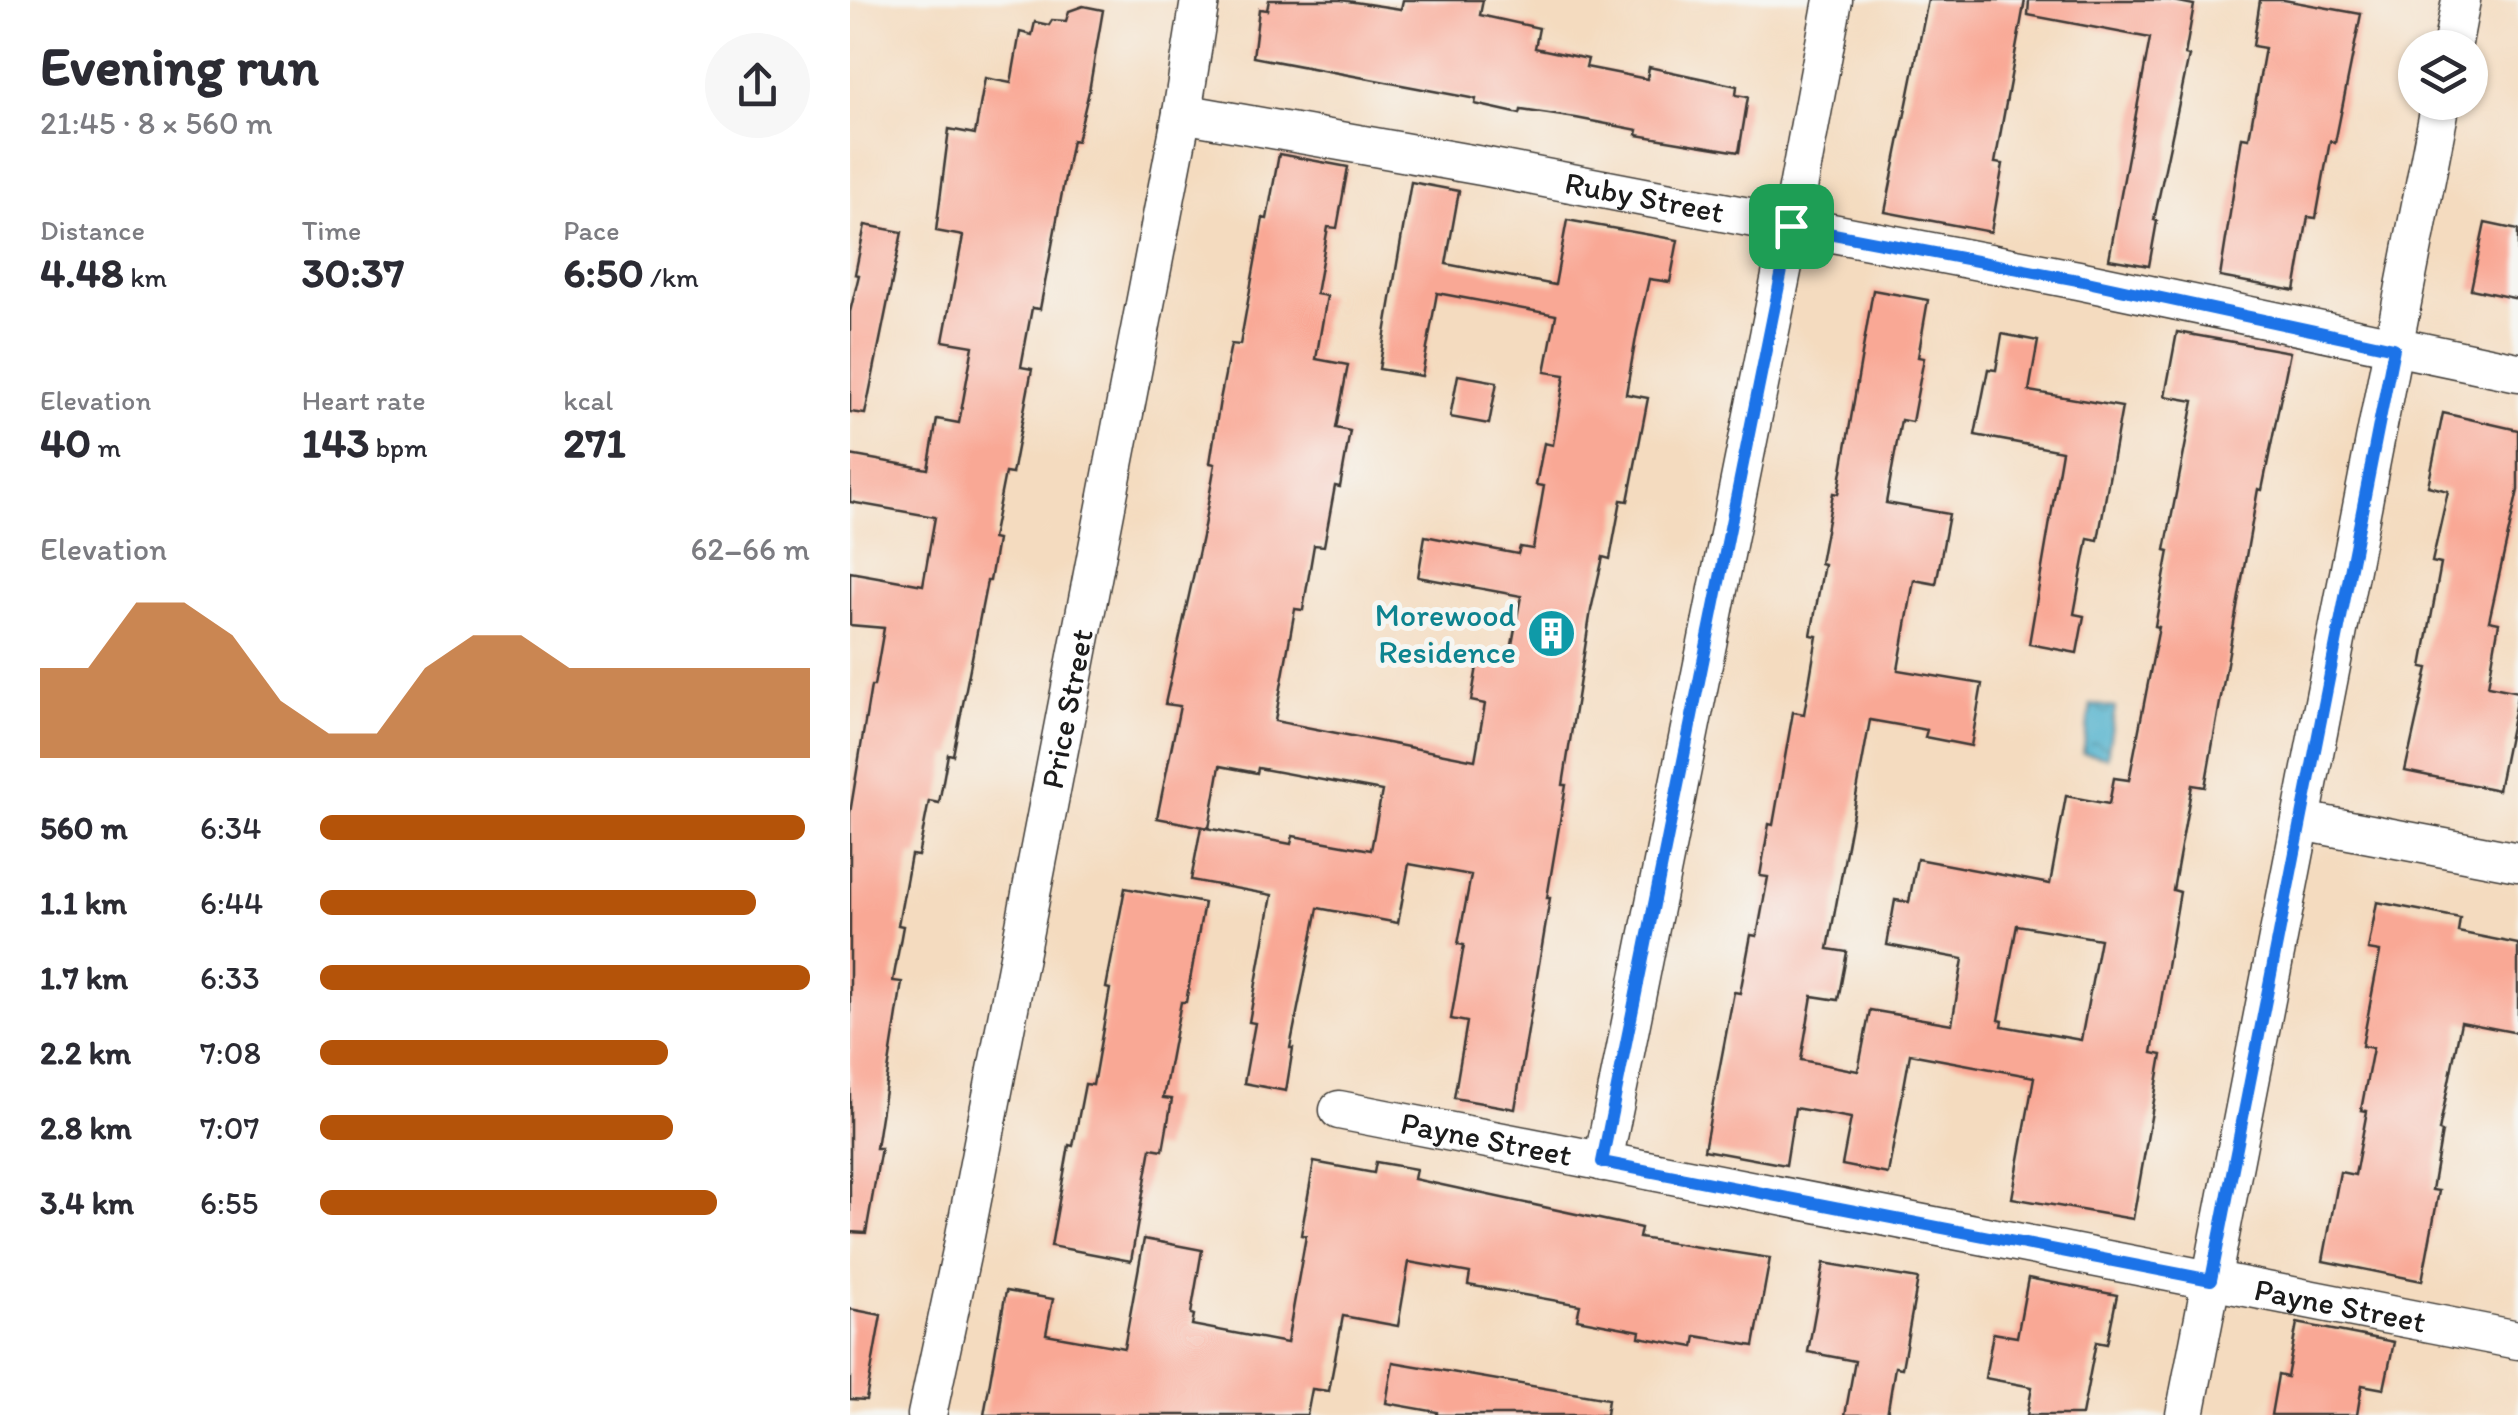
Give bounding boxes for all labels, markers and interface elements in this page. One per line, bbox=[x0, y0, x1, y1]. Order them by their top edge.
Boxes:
map controls bbox=[2398, 30, 2488, 120]
button: layers bbox=[2398, 30, 2488, 120]
text: Evening run bbox=[40, 33, 319, 99]
button: share bbox=[705, 33, 810, 138]
text: 21:45 · 8 × 560 m bbox=[40, 104, 273, 142]
street label: Ruby Street bbox=[1562, 163, 1727, 231]
pin bbox=[1749, 184, 1834, 269]
icon: arrive bbox=[1764, 199, 1819, 254]
text: Distance bbox=[40, 213, 145, 247]
text: Time bbox=[302, 213, 361, 247]
text: Pace bbox=[563, 213, 619, 247]
text: 4.48 bbox=[40, 247, 124, 298]
text: 30:37 bbox=[302, 247, 404, 298]
text: 6:50 bbox=[563, 247, 644, 298]
text: km bbox=[124, 260, 167, 294]
text: /km bbox=[644, 260, 699, 294]
text: Elevation bbox=[40, 383, 151, 417]
text: Heart rate bbox=[302, 383, 426, 417]
text: kcal bbox=[563, 383, 613, 417]
text: 40 bbox=[40, 417, 91, 468]
text: 143 bbox=[302, 417, 369, 468]
text: 271 bbox=[563, 417, 626, 468]
text: m bbox=[91, 430, 121, 464]
text: bpm bbox=[369, 430, 428, 464]
text: Elevation bbox=[40, 530, 167, 568]
text: 62–66 m bbox=[690, 530, 810, 568]
place label: Morewood Residence bbox=[1375, 596, 1516, 671]
building icon: Morewood Residence bbox=[1525, 607, 1577, 659]
street label: Price Street bbox=[1033, 626, 1101, 792]
text: 560 m bbox=[40, 809, 128, 847]
text: 6:34 bbox=[200, 809, 261, 847]
text: 1.1 km bbox=[40, 884, 127, 922]
text: 6:44 bbox=[200, 884, 263, 922]
text: 1.7 km bbox=[40, 959, 128, 997]
text: 6:33 bbox=[200, 959, 260, 997]
text: 2.2 km bbox=[40, 1034, 131, 1072]
text: 7:08 bbox=[200, 1034, 261, 1072]
street label: Payne Street bbox=[1397, 1103, 1575, 1174]
text: 2.8 km bbox=[40, 1109, 132, 1147]
text: 7:07 bbox=[200, 1109, 259, 1147]
text: 3.4 km bbox=[40, 1184, 134, 1222]
text: 6:55 bbox=[200, 1184, 258, 1222]
street label: Payne Street bbox=[2251, 1270, 2429, 1341]

